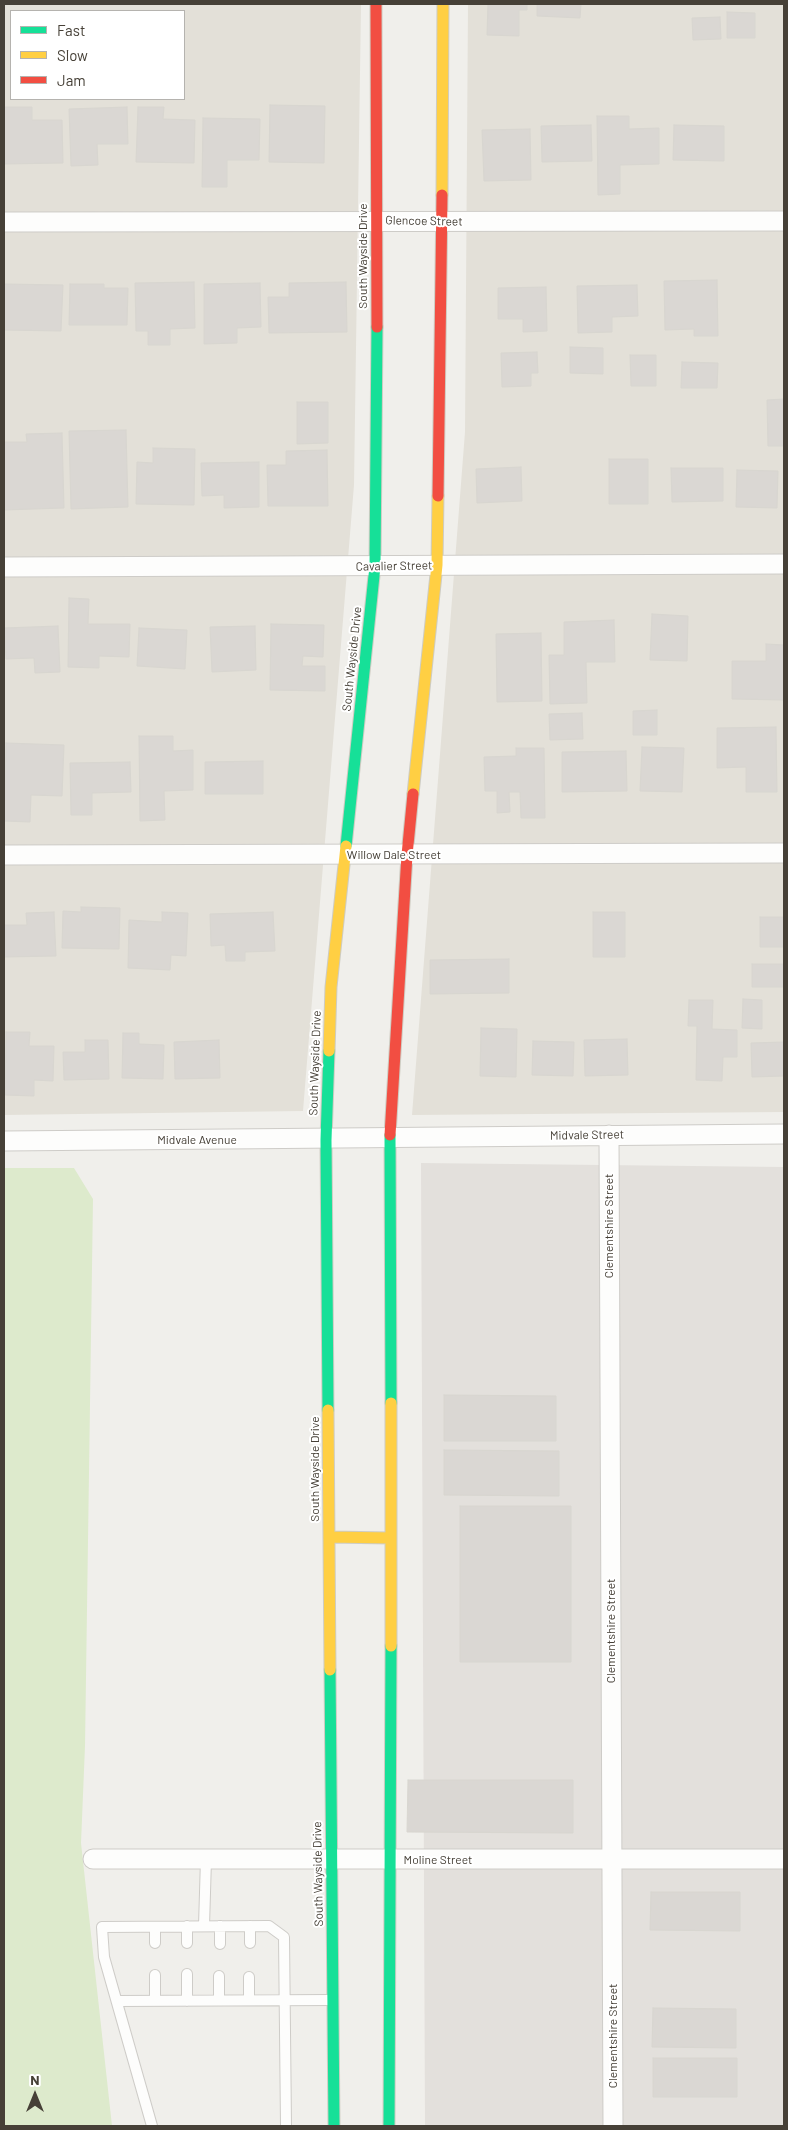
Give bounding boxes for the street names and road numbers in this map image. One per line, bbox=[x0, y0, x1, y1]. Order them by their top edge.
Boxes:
street label: South Wayside Drive bbox=[356, 203, 370, 309]
street label: Glencoe Street bbox=[385, 213, 463, 229]
street label: Cavalier Street bbox=[356, 558, 432, 574]
street label: South Wayside Drive bbox=[339, 606, 365, 712]
street label: Willow Dale Street bbox=[347, 848, 441, 862]
street label: South Wayside Drive bbox=[306, 1010, 324, 1116]
street label: Midvale Street bbox=[550, 1127, 624, 1143]
street label: Midvale Avenue bbox=[157, 1133, 237, 1147]
street label: Clementshire Street bbox=[602, 1174, 616, 1278]
street label: South Wayside Drive bbox=[308, 1416, 322, 1522]
street label: Clementshire Street bbox=[604, 1579, 618, 1683]
street label: South Wayside Drive bbox=[310, 1821, 326, 1927]
street label: Moline Street bbox=[404, 1853, 472, 1867]
street label: Clementshire Street bbox=[606, 1984, 620, 2088]

